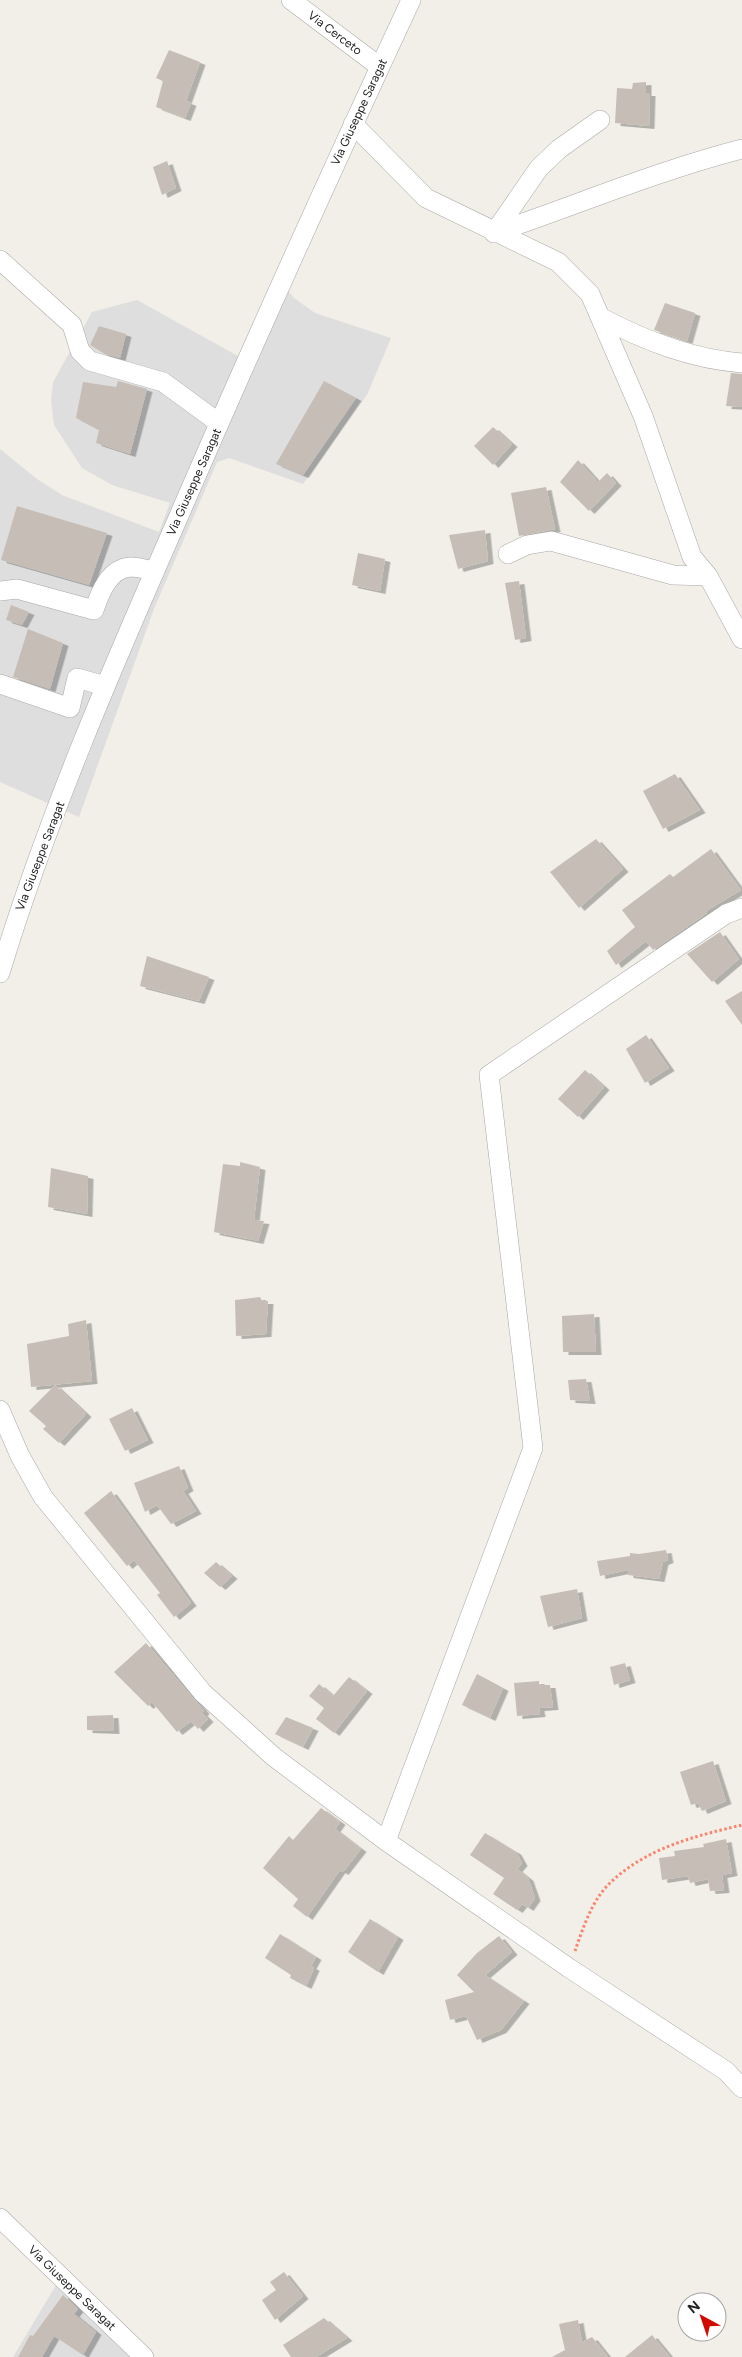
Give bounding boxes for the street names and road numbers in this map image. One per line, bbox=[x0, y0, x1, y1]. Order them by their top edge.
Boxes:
street label: Via Cerceto bbox=[305, 8, 365, 58]
street label: Via Giuseppe Saragat bbox=[328, 56, 390, 168]
street label: Via Giuseppe Saragat bbox=[164, 426, 224, 538]
street label: Via Giuseppe Saragat bbox=[13, 799, 67, 913]
street label: Via Giuseppe Saragat bbox=[25, 2243, 119, 2334]

